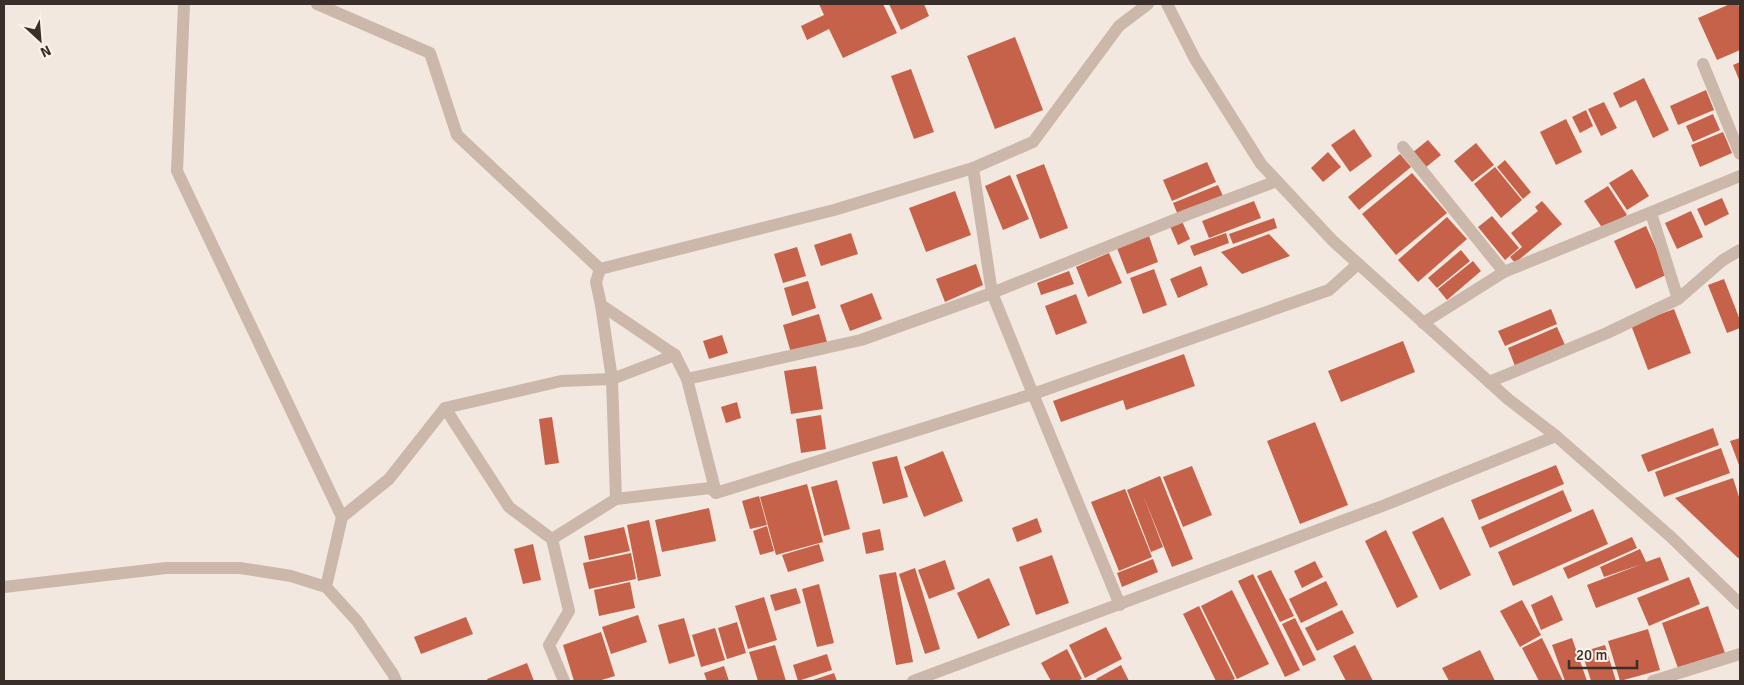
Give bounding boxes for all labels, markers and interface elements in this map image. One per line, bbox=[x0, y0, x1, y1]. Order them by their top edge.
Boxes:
north arrow bbox=[15, 15, 65, 65]
text: N bbox=[37, 41, 54, 61]
scale bar bbox=[1569, 638, 1636, 670]
text: 20 m bbox=[1576, 646, 1607, 664]

